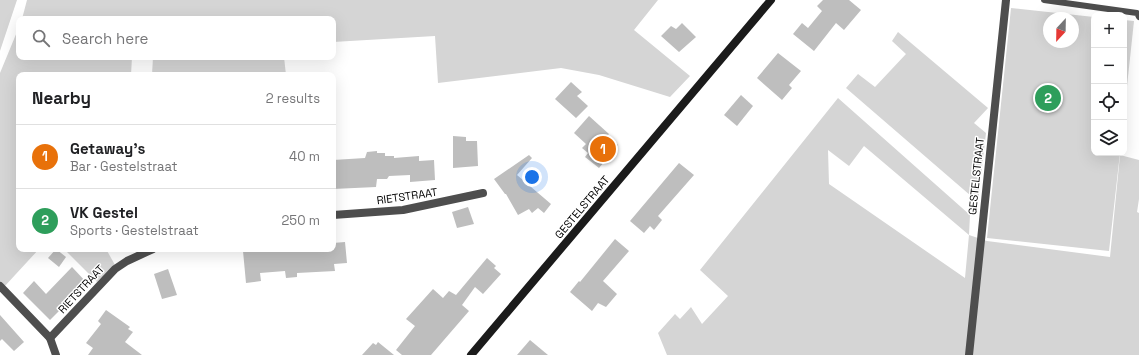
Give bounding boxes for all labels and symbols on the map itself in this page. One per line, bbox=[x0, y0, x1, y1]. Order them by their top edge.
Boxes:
north arrow bbox=[1043, 12, 1079, 48]
pin: 2 bbox=[1035, 83, 1061, 113]
pin: 1 bbox=[590, 134, 616, 164]
street label: GESTELSTRAAT bbox=[965, 136, 987, 215]
your location bbox=[522, 167, 542, 187]
street label: GESTELSTRAAT bbox=[552, 172, 613, 241]
street label: RIETSTRAAT bbox=[376, 185, 439, 207]
street label: RIETSTRAAT bbox=[55, 261, 107, 316]

